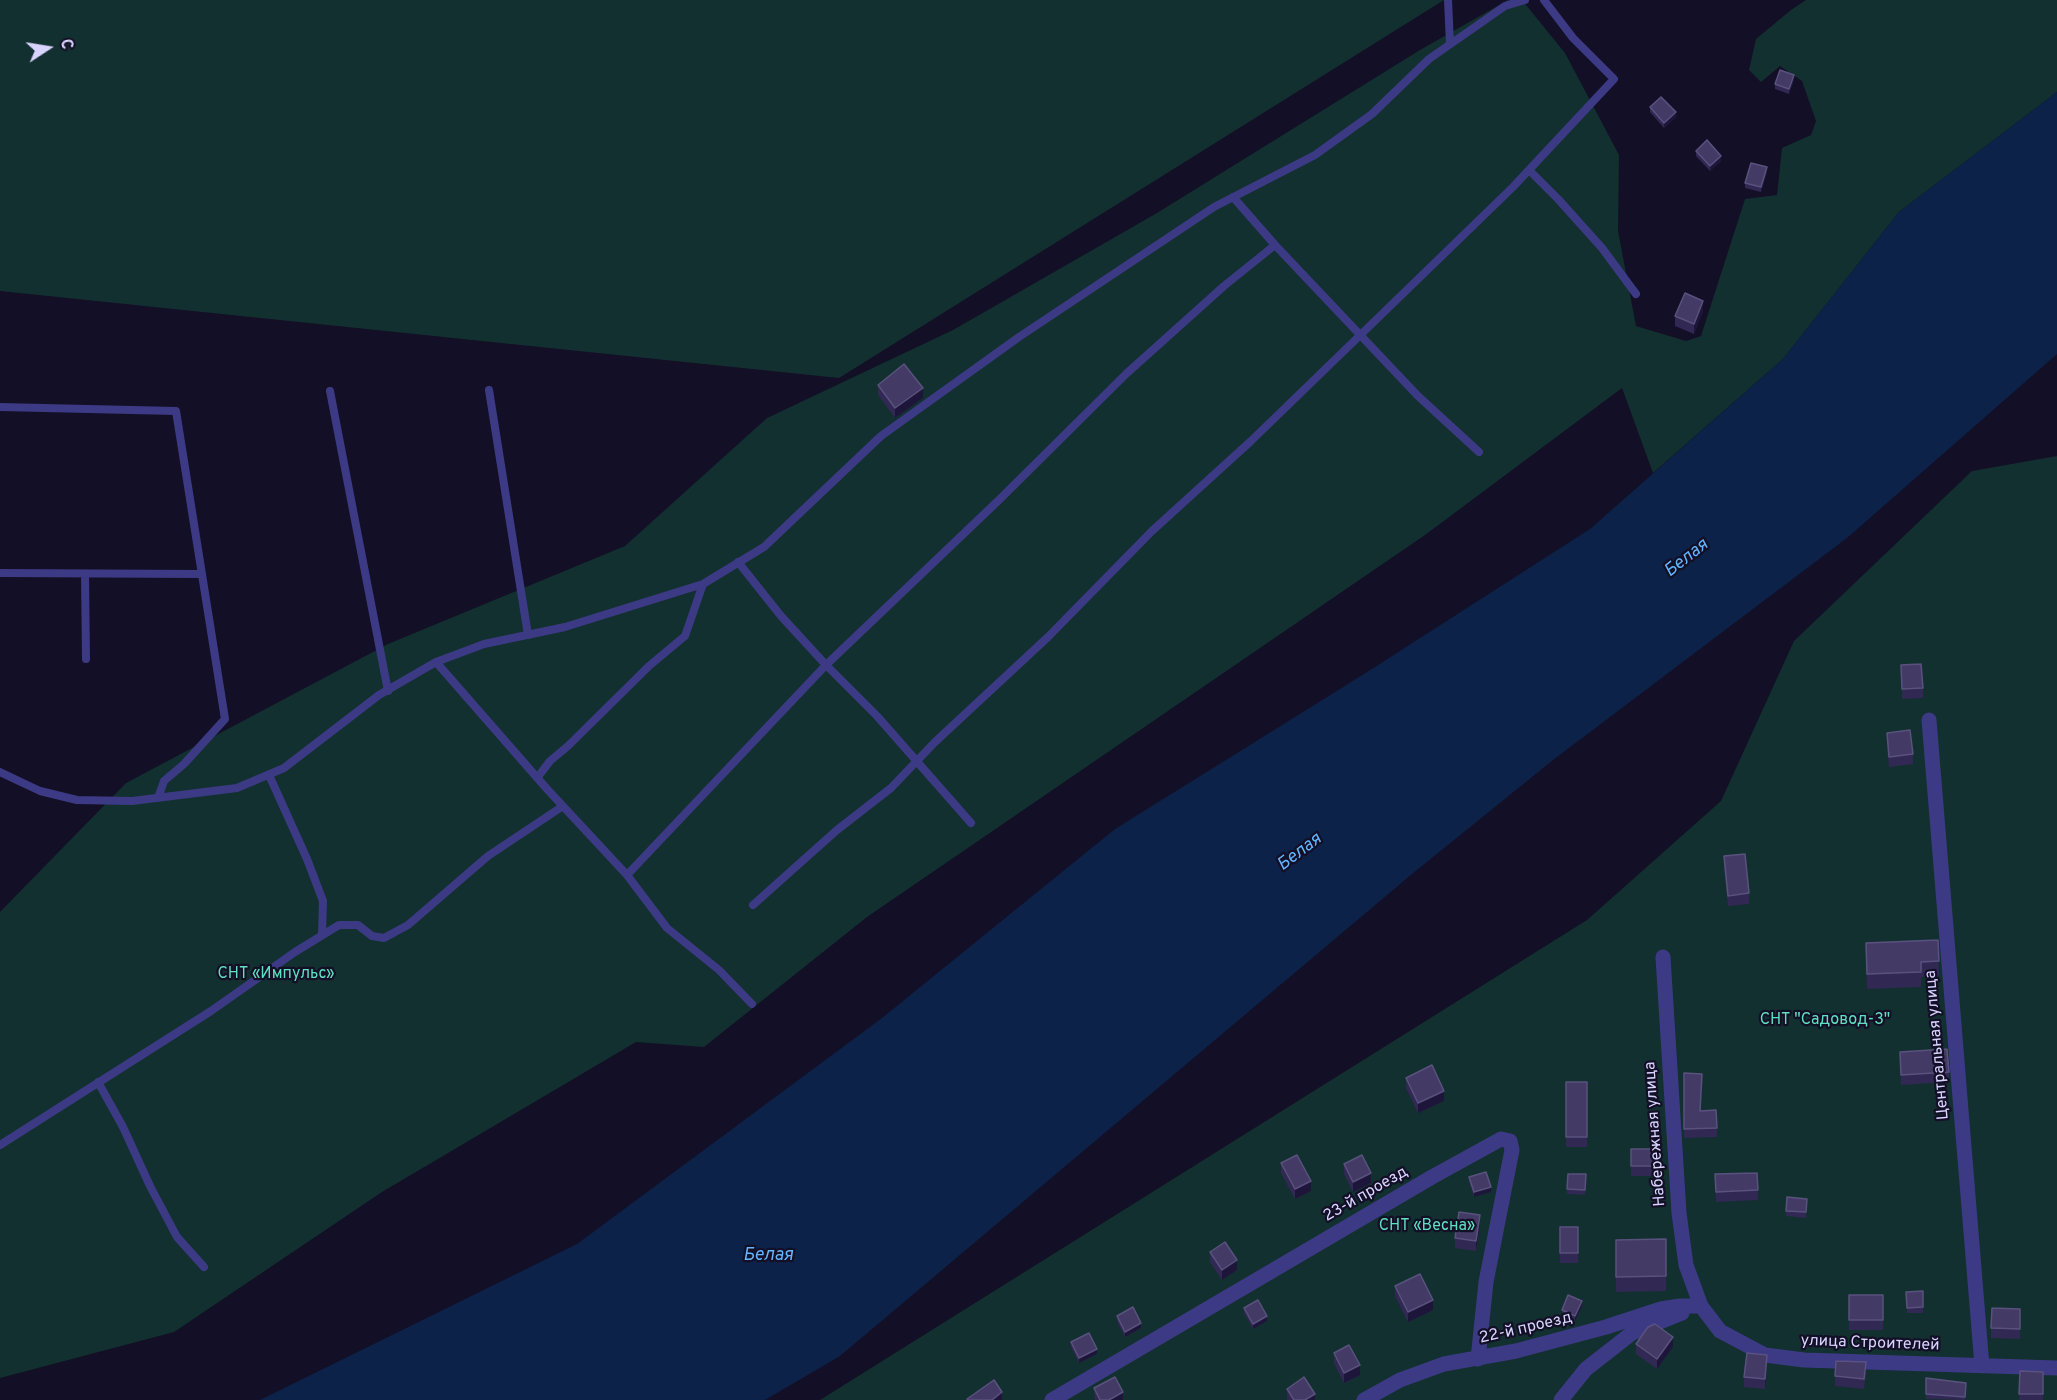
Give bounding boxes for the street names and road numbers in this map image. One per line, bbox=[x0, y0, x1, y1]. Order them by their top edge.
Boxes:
street label: Центральная улица bbox=[1922, 969, 1954, 1121]
street label: Набережная улица bbox=[1641, 1061, 1671, 1207]
street label: 23-й проезд bbox=[1320, 1163, 1412, 1227]
street label: 22-й проезд bbox=[1478, 1309, 1574, 1349]
street label: улица Строителей bbox=[1800, 1332, 1940, 1356]

